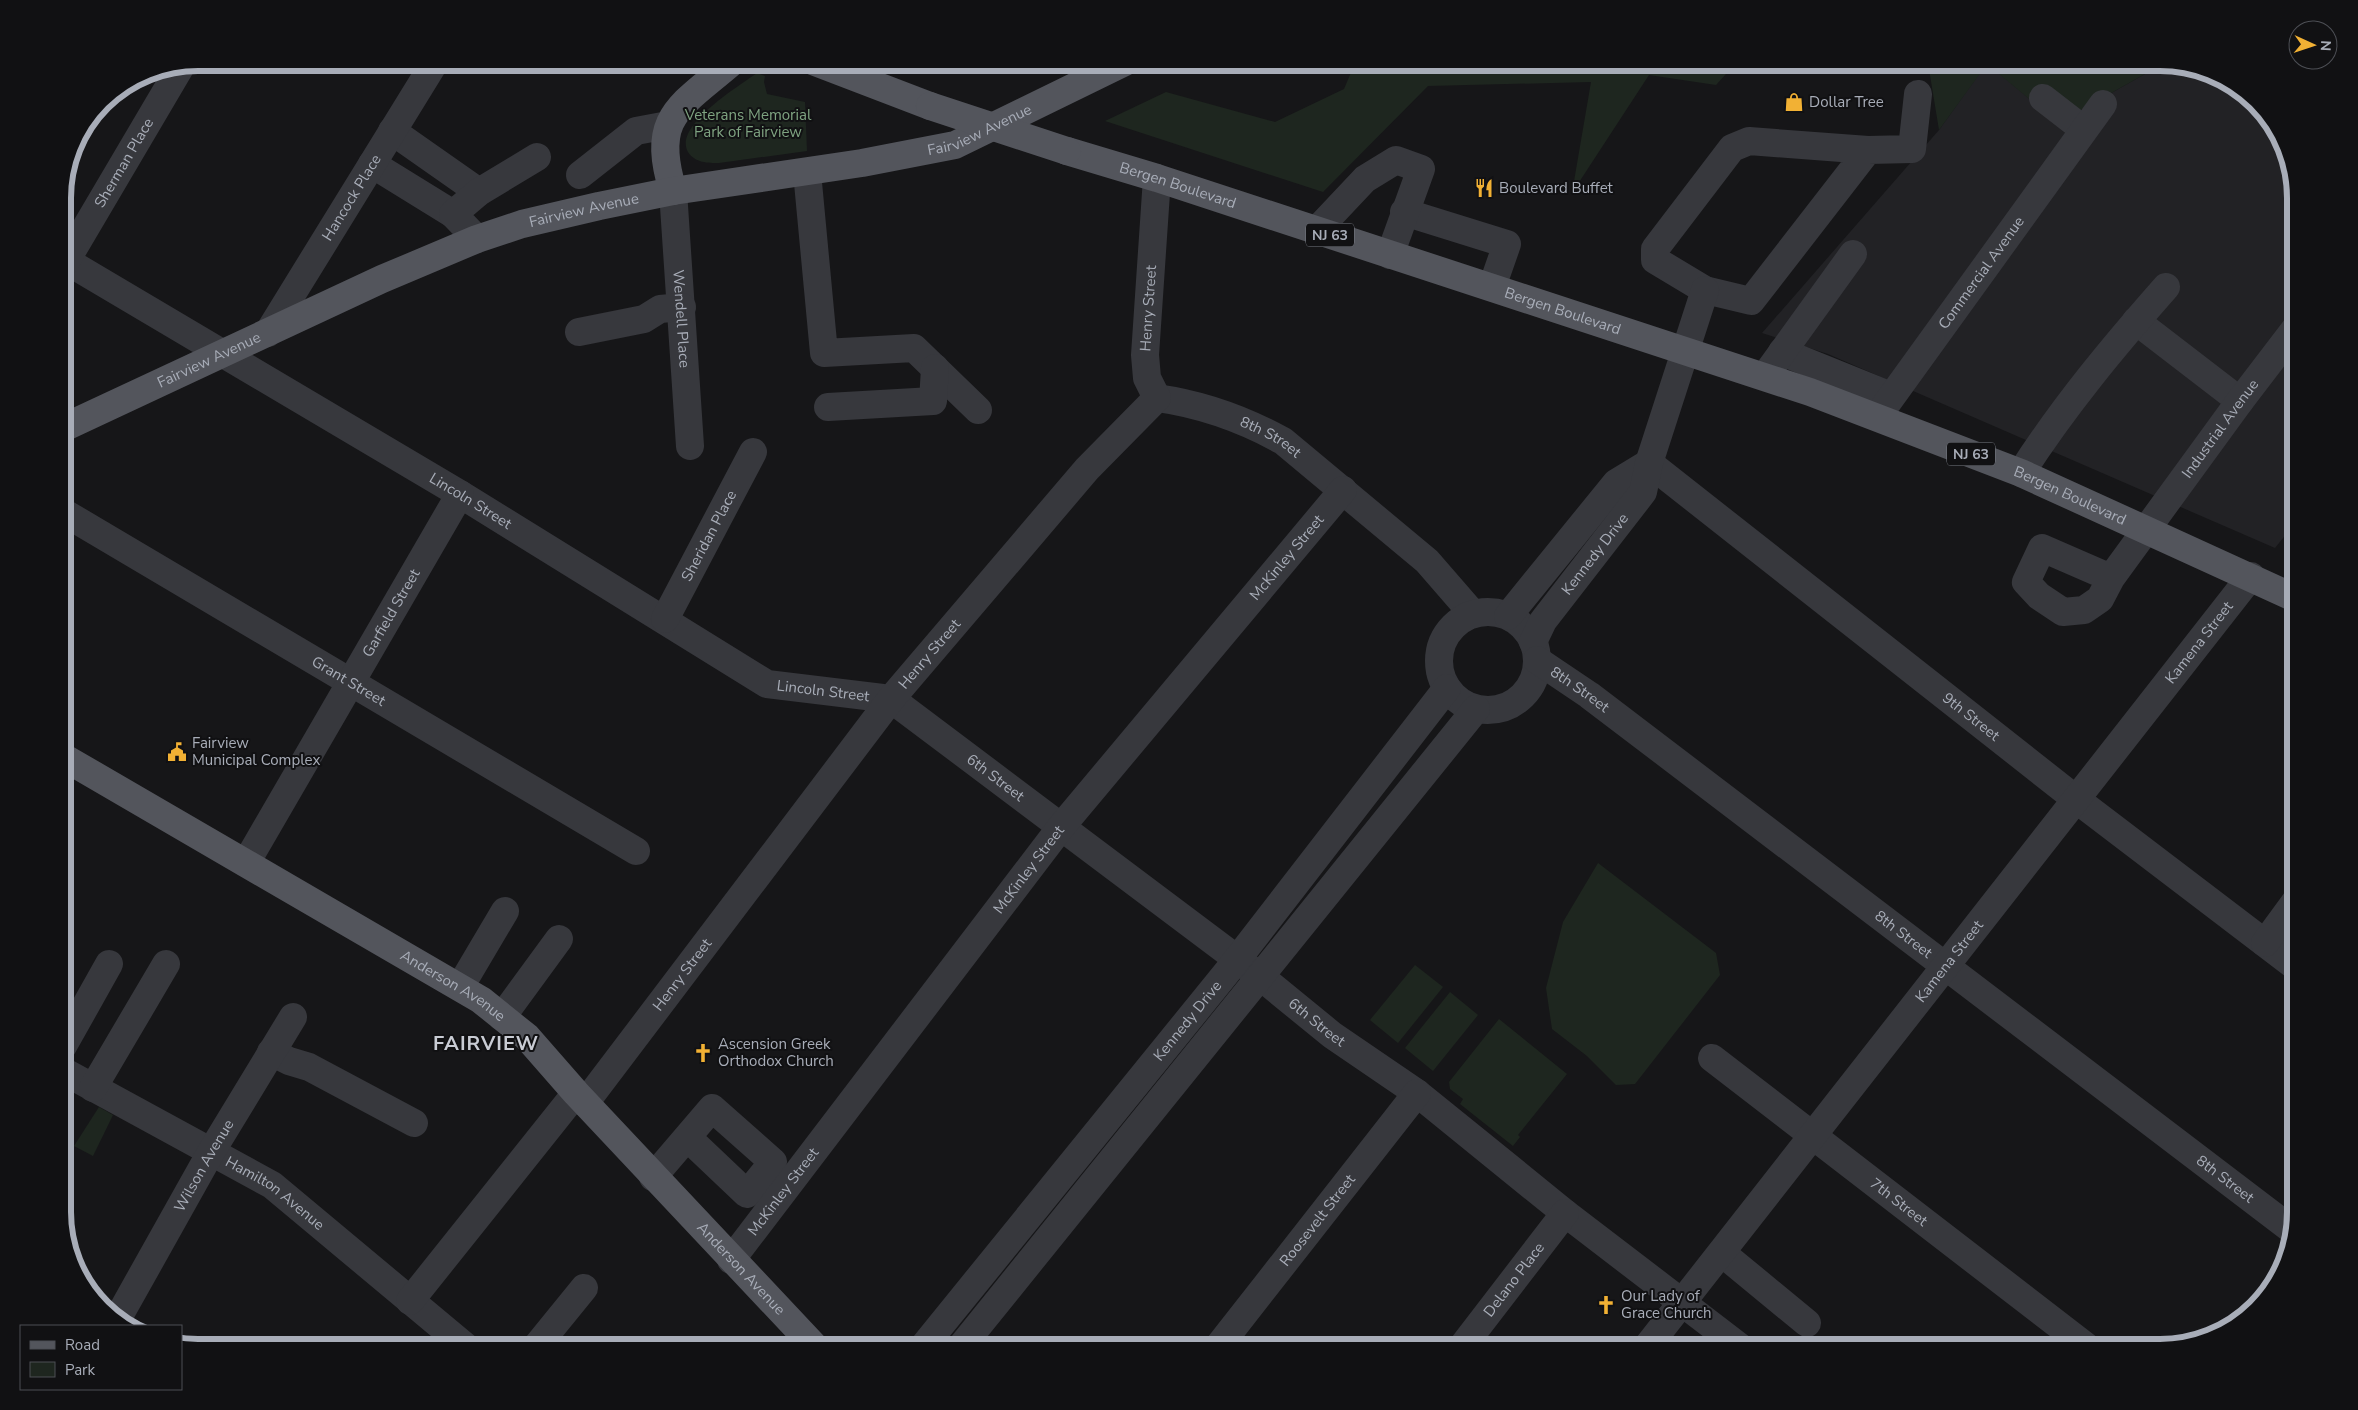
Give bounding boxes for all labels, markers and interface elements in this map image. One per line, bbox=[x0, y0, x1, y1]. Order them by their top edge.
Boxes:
north arrow bbox=[2288, 20, 2338, 70]
text: N bbox=[2316, 40, 2335, 51]
shop icon: Dollar Tree bbox=[1783, 91, 1805, 113]
place label: Dollar Tree bbox=[1809, 92, 1884, 112]
street label: Fairview Avenue bbox=[926, 99, 1035, 160]
park label: Veterans Memorial Park of Fairview bbox=[684, 105, 812, 142]
street label: Sherman Place bbox=[90, 114, 158, 211]
street label: Hancock Place bbox=[317, 151, 386, 245]
street label: Bergen Boulevard bbox=[1117, 157, 1239, 213]
restaurant icon: Boulevard Buffet bbox=[1473, 177, 1495, 199]
place label: Boulevard Buffet bbox=[1499, 178, 1614, 198]
street label: Fairview Avenue bbox=[527, 188, 640, 232]
street label: Commercial Avenue bbox=[1934, 212, 2029, 333]
road number: NJ 63 bbox=[1306, 224, 1354, 246]
street label: Henry Street bbox=[1135, 264, 1161, 352]
street label: Wendell Place bbox=[668, 269, 695, 368]
street label: Bergen Boulevard bbox=[1502, 283, 1624, 339]
street label: Fairview Avenue bbox=[154, 327, 264, 393]
street label: Industrial Avenue bbox=[2177, 375, 2263, 482]
street label: 8th Street bbox=[1237, 412, 1306, 463]
road number: NJ 63 bbox=[1947, 442, 1995, 466]
street label: Bergen Boulevard bbox=[2011, 461, 2129, 530]
street label: Lincoln Street bbox=[426, 468, 516, 534]
street label: Sheridan Place bbox=[677, 487, 741, 585]
street label: Kennedy Drive bbox=[1557, 509, 1633, 599]
street label: McKinley Street bbox=[1245, 510, 1329, 604]
street label: Garfield Street bbox=[358, 565, 425, 661]
street label: Kamena Street bbox=[2160, 597, 2238, 688]
street label: Henry Street bbox=[894, 614, 965, 693]
street label: Grant Street bbox=[308, 651, 390, 711]
street label: 8th Street bbox=[1546, 662, 1614, 717]
street label: Lincoln Street bbox=[776, 675, 871, 706]
street label: 9th Street bbox=[1938, 688, 2004, 746]
place label: Fairview Municipal Complex bbox=[192, 733, 320, 770]
public building icon: Fairview Municipal Complex bbox=[166, 741, 188, 763]
street label: 6th Street bbox=[962, 749, 1029, 806]
street label: McKinley Street bbox=[989, 821, 1069, 918]
street label: 8th Street bbox=[1871, 906, 1937, 963]
street label: Kamena Street bbox=[1911, 915, 1988, 1007]
street label: Henry Street bbox=[648, 934, 717, 1015]
street label: Anderson Avenue bbox=[397, 945, 510, 1026]
street label: Kennedy Drive bbox=[1149, 976, 1226, 1065]
street label: 6th Street bbox=[1284, 993, 1350, 1052]
district label: FAIRVIEW bbox=[433, 1030, 539, 1057]
place label: Ascension Greek Orthodox Church bbox=[718, 1034, 834, 1071]
church icon: Ascension Greek Orthodox Church bbox=[692, 1042, 714, 1064]
street label: Wilson Avenue bbox=[170, 1116, 238, 1215]
street label: McKinley Street bbox=[743, 1143, 824, 1240]
street label: 8th Street bbox=[2192, 1150, 2259, 1208]
street label: Hamilton Avenue bbox=[222, 1152, 329, 1235]
street label: Roosevelt Street bbox=[1275, 1170, 1360, 1270]
street label: 7th Street bbox=[1866, 1173, 1932, 1231]
street label: Anderson Avenue bbox=[693, 1218, 790, 1319]
street label: Delano Place bbox=[1479, 1238, 1549, 1321]
place label: Our Lady of Grace Church bbox=[1621, 1286, 1712, 1323]
church icon: Our Lady of Grace Church bbox=[1595, 1294, 1617, 1316]
legend bbox=[20, 1325, 182, 1390]
text: Road bbox=[65, 1335, 100, 1355]
text: Park bbox=[65, 1360, 95, 1380]

